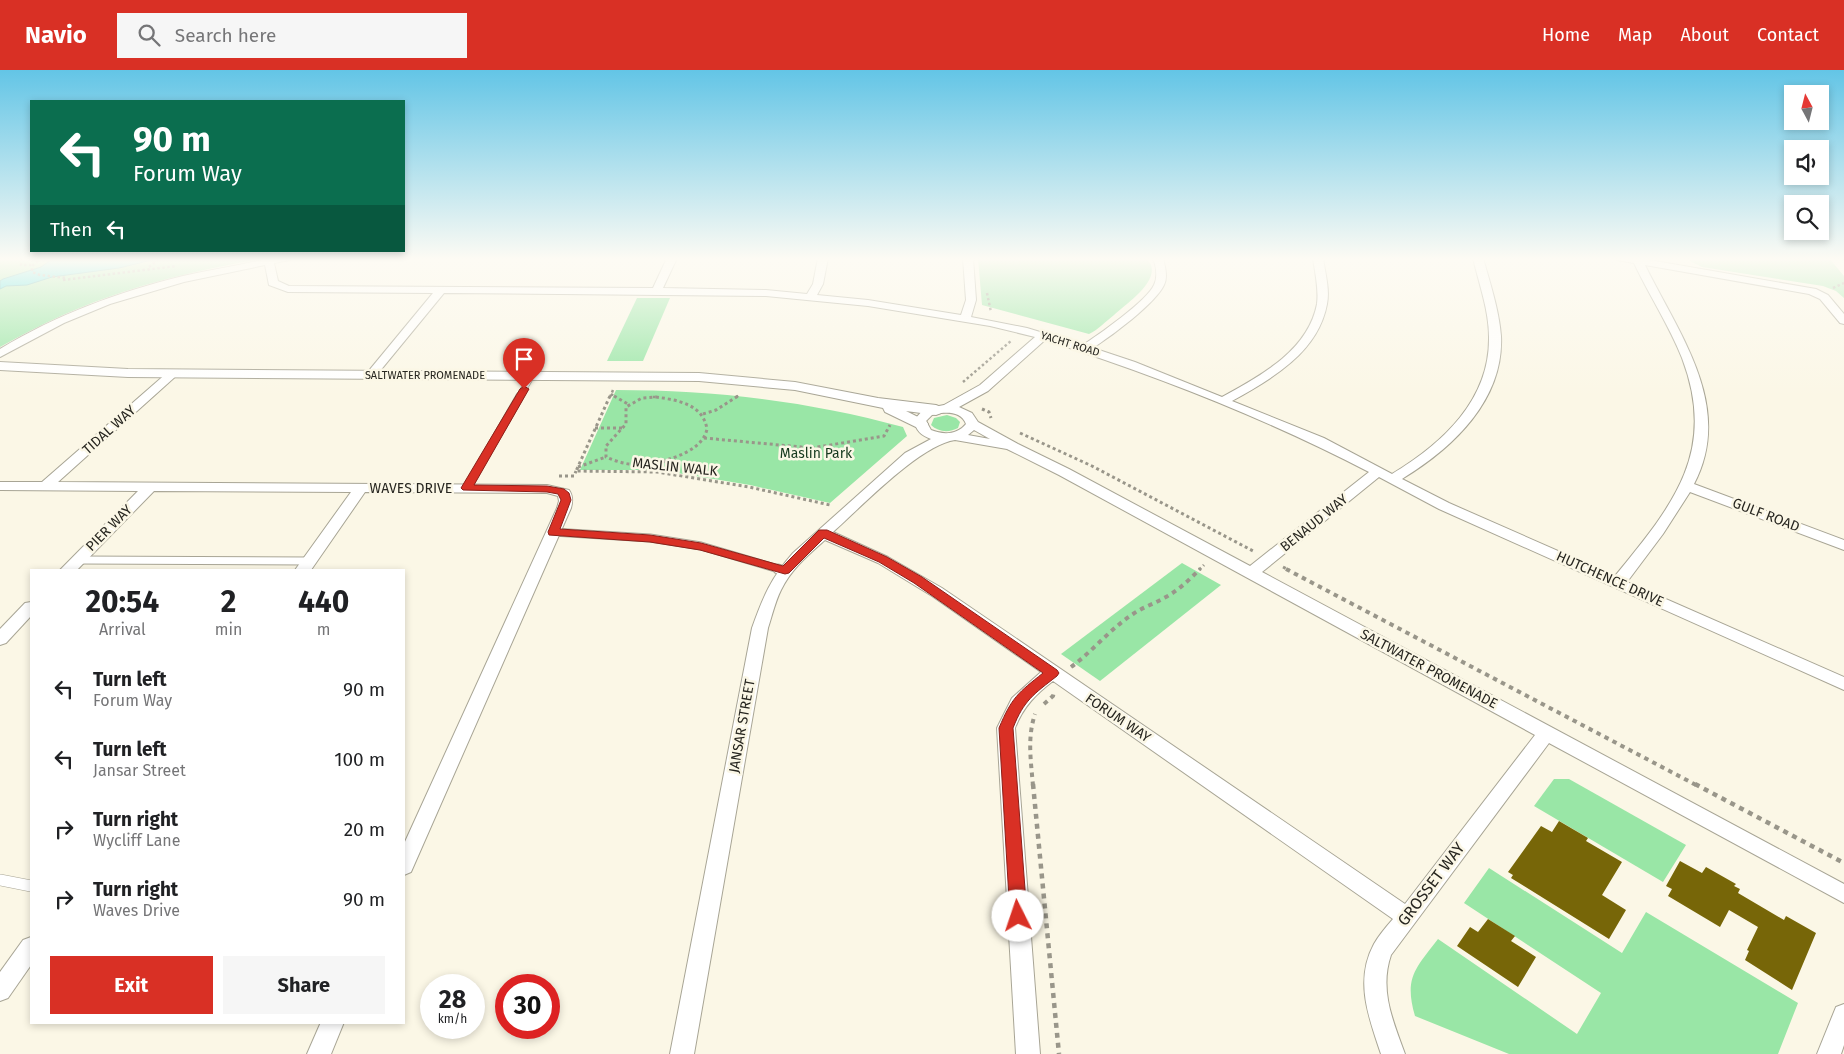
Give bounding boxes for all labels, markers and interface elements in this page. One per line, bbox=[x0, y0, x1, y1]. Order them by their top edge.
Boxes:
search box bbox=[117, 13, 467, 58]
text: Navio bbox=[25, 21, 87, 49]
icon: search bbox=[135, 21, 163, 49]
text: Search here bbox=[175, 24, 276, 47]
text: Home bbox=[1542, 24, 1590, 46]
text: Map bbox=[1618, 24, 1652, 46]
text: About bbox=[1680, 24, 1729, 46]
text: Contact bbox=[1757, 24, 1819, 46]
north arrow bbox=[1784, 85, 1829, 130]
map controls bbox=[1784, 85, 1829, 240]
text: 90 m bbox=[133, 118, 211, 160]
icon: left bbox=[50, 120, 115, 185]
button: sound bbox=[1784, 140, 1829, 185]
text: Forum Way bbox=[133, 160, 242, 187]
button: search bbox=[1784, 195, 1829, 240]
icon: left bbox=[102, 215, 130, 243]
text: Then bbox=[50, 218, 92, 241]
street label: YACHT ROAD bbox=[1039, 329, 1101, 359]
pin bbox=[503, 338, 545, 389]
icon: arrive bbox=[510, 345, 538, 373]
street label: SALTWATER PROMENADE bbox=[365, 369, 485, 382]
street label: TIDAL WAY bbox=[79, 402, 139, 458]
park label: Maslin Park bbox=[780, 445, 853, 462]
street label: MASLIN WALK bbox=[631, 454, 719, 480]
street label: WAVES DRIVE bbox=[370, 480, 452, 497]
street label: BENAUD WAY bbox=[1277, 490, 1351, 555]
street label: GULF ROAD bbox=[1730, 494, 1802, 536]
street label: PIER WAY bbox=[82, 501, 136, 555]
street label: HUTCHENCE DRIVE bbox=[1554, 548, 1666, 610]
text: 20:54 bbox=[86, 584, 159, 620]
text: 2 bbox=[221, 584, 236, 620]
text: 440 bbox=[298, 584, 349, 620]
text: Arrival bbox=[99, 620, 146, 639]
text: min bbox=[215, 620, 242, 639]
text: m bbox=[317, 620, 331, 639]
street label: SALTWATER PROMENADE bbox=[1357, 626, 1501, 712]
text: Turn left bbox=[93, 668, 167, 691]
icon: left bbox=[50, 675, 78, 703]
street label: JANSAR STREET bbox=[725, 677, 759, 774]
text: 90 m bbox=[343, 678, 385, 701]
street label: FORUM WAY bbox=[1082, 690, 1154, 746]
text: Forum Way bbox=[93, 691, 172, 710]
text: Turn left bbox=[93, 738, 167, 761]
icon: left bbox=[50, 745, 78, 773]
text: 100 m bbox=[334, 748, 385, 771]
text: Jansar Street bbox=[93, 761, 186, 780]
text: Turn right bbox=[93, 808, 178, 831]
icon: right bbox=[50, 815, 78, 843]
text: 20 m bbox=[344, 818, 385, 841]
text: Wycliff Lane bbox=[93, 831, 180, 850]
street label: GROSSET WAY bbox=[1393, 838, 1469, 929]
text: Turn right bbox=[93, 878, 178, 901]
icon: right bbox=[50, 885, 78, 913]
text: 90 m bbox=[343, 888, 385, 911]
position arrow bbox=[991, 889, 1043, 941]
text: Waves Drive bbox=[93, 901, 180, 920]
button: Exit bbox=[50, 956, 213, 1014]
button: Share bbox=[223, 956, 385, 1014]
speed limit sign: 30 bbox=[495, 974, 560, 1039]
text: 28 bbox=[439, 985, 466, 1015]
text: km/h bbox=[438, 1012, 467, 1026]

